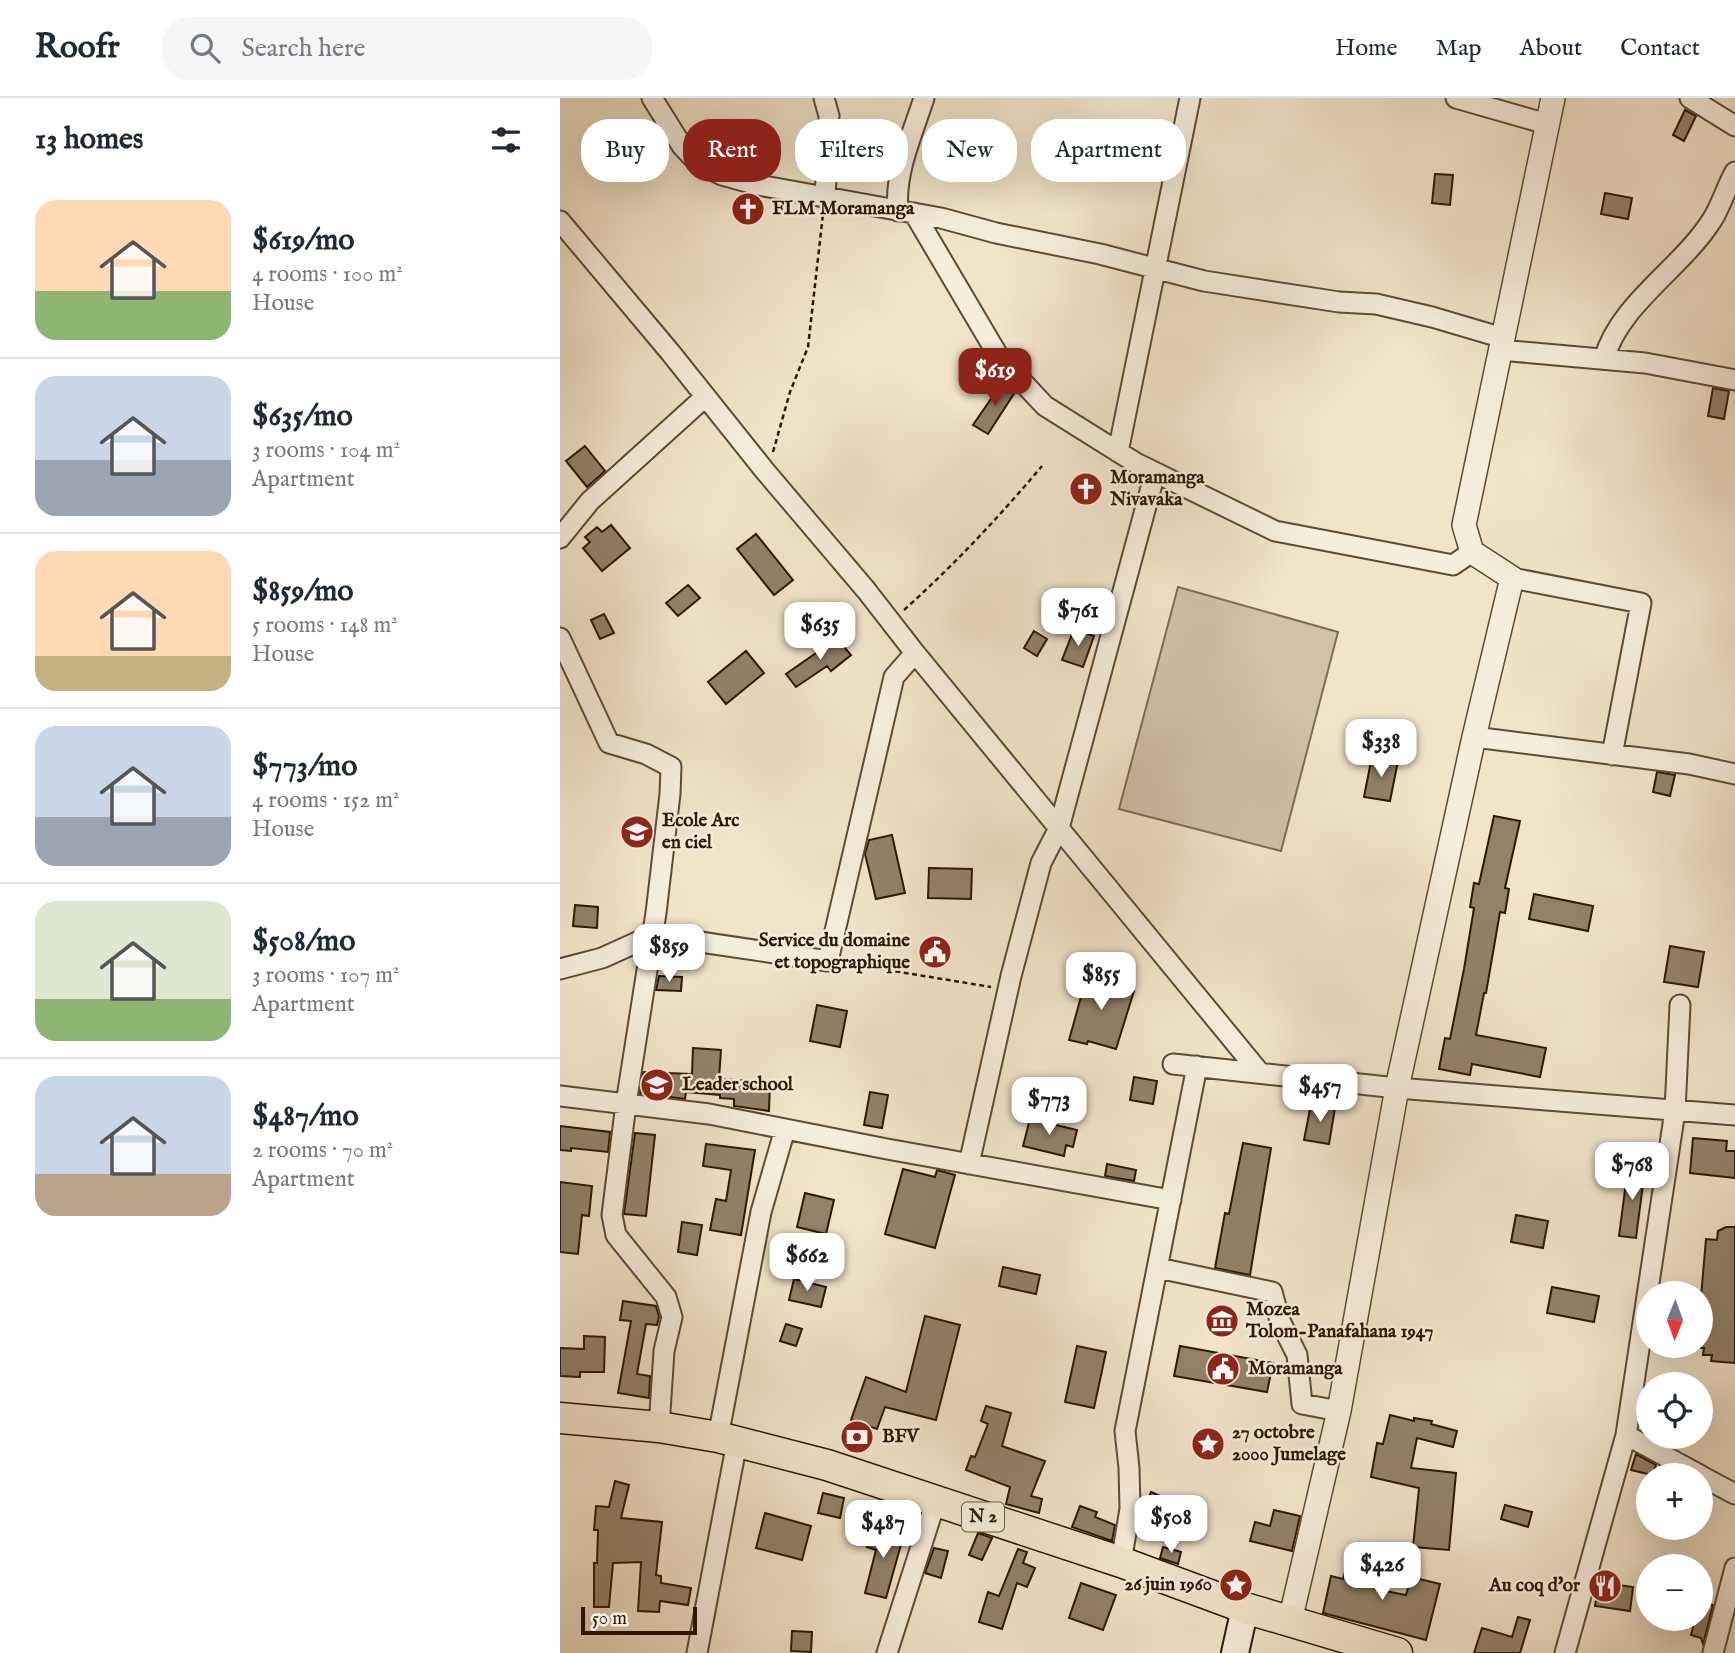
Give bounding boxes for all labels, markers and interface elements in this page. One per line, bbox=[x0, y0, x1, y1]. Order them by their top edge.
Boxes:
search box bbox=[162, 17, 652, 80]
text: Roofr bbox=[35, 27, 120, 69]
icon: search bbox=[186, 29, 224, 67]
text: Search here bbox=[242, 32, 365, 65]
text: Home bbox=[1335, 33, 1398, 64]
text: Map bbox=[1436, 33, 1482, 64]
text: About bbox=[1520, 33, 1582, 64]
text: Contact bbox=[1620, 33, 1700, 64]
chip: Buy bbox=[581, 119, 669, 182]
chip: Rent bbox=[683, 119, 781, 182]
chip: Filters bbox=[795, 119, 908, 182]
chip: New bbox=[922, 119, 1017, 182]
chip: Apartment bbox=[1031, 119, 1186, 182]
text: 13 homes bbox=[35, 121, 143, 159]
icon: filters bbox=[487, 121, 525, 159]
church icon: FLM Moramanga bbox=[729, 190, 767, 228]
place label: FLM Moramanga bbox=[772, 197, 915, 221]
text: $619/mo bbox=[252, 222, 355, 260]
icon: home bbox=[91, 228, 175, 312]
text: 4 rooms · 100 m² bbox=[252, 260, 403, 289]
text: House bbox=[252, 289, 314, 318]
pin: $619 bbox=[954, 348, 1036, 408]
text: $619 bbox=[975, 356, 1015, 385]
text: $635/mo bbox=[252, 398, 353, 436]
icon: home bbox=[91, 404, 175, 488]
text: 3 rooms · 104 m² bbox=[252, 436, 400, 465]
text: Apartment bbox=[252, 465, 355, 494]
place label: Moramanga Nivavaka bbox=[1109, 466, 1205, 512]
church icon: Moramanga Nivavaka bbox=[1067, 470, 1105, 508]
text: $859/mo bbox=[252, 573, 354, 611]
icon: home bbox=[91, 579, 175, 663]
pin: $761 bbox=[1037, 588, 1119, 648]
text: $761 bbox=[1057, 596, 1099, 625]
pin: $635 bbox=[779, 602, 861, 662]
text: $635 bbox=[800, 610, 840, 639]
text: 5 rooms · 148 m² bbox=[252, 611, 398, 640]
text: House bbox=[252, 640, 314, 669]
pin: $338 bbox=[1340, 720, 1422, 779]
text: $338 bbox=[1362, 727, 1400, 756]
text: $773/mo bbox=[252, 748, 357, 786]
icon: home bbox=[91, 754, 175, 838]
text: 4 rooms · 152 m² bbox=[252, 786, 399, 815]
place label: Ecole Arc en ciel bbox=[662, 809, 739, 855]
school or university icon: Ecole Arc en ciel bbox=[618, 813, 656, 851]
text: House bbox=[252, 815, 314, 844]
text: $508/mo bbox=[252, 923, 355, 961]
pin: $859 bbox=[628, 924, 710, 984]
icon: home bbox=[91, 929, 175, 1013]
place label: Service du domaine et topographique bbox=[759, 929, 910, 975]
text: $859 bbox=[649, 932, 689, 961]
public building icon: Service du domaine et topographique bbox=[916, 933, 954, 971]
pin: $855 bbox=[1060, 953, 1142, 1012]
text: $855 bbox=[1082, 960, 1120, 989]
text: 3 rooms · 107 m² bbox=[252, 961, 400, 990]
text: Apartment bbox=[252, 990, 355, 1019]
pin: $457 bbox=[1279, 1065, 1361, 1124]
school or university icon: Leader school bbox=[638, 1066, 676, 1104]
text: $457 bbox=[1298, 1072, 1342, 1101]
place label: Leader school bbox=[682, 1073, 794, 1097]
pin: $773 bbox=[1008, 1077, 1090, 1137]
text: $773 bbox=[1028, 1085, 1070, 1114]
text: $487/mo bbox=[252, 1098, 359, 1136]
icon: home bbox=[91, 1104, 175, 1188]
text: 2 rooms · 70 m² bbox=[252, 1136, 393, 1165]
pin: $768 bbox=[1591, 1142, 1673, 1202]
text: $768 bbox=[1611, 1150, 1653, 1179]
text: Apartment bbox=[252, 1165, 355, 1194]
pin: $662 bbox=[766, 1234, 848, 1293]
text: $662 bbox=[786, 1241, 828, 1270]
north arrow bbox=[1636, 1281, 1713, 1358]
map controls bbox=[1636, 1281, 1713, 1631]
place label: Mozea Tolom-Panafahana 1947 bbox=[1245, 1298, 1433, 1344]
museum icon: Mozea Tolom-Panafahana 1947 bbox=[1203, 1302, 1241, 1340]
public building icon: Moramanga bbox=[1204, 1350, 1242, 1388]
place label: Moramanga bbox=[1248, 1357, 1343, 1381]
button: locate bbox=[1636, 1372, 1713, 1449]
bank icon: BFV bbox=[838, 1418, 876, 1456]
place label: 27 octobre 2000 Jumelage bbox=[1232, 1421, 1346, 1467]
place label: BFV bbox=[882, 1425, 920, 1449]
place icon: 27 octobre 2000 Jumelage bbox=[1189, 1425, 1227, 1463]
button: + bbox=[1636, 1463, 1713, 1540]
pin: $508 bbox=[1130, 1496, 1212, 1555]
pin: $487 bbox=[842, 1500, 924, 1560]
road number: N 2 bbox=[962, 1502, 1004, 1532]
text: $508 bbox=[1150, 1503, 1192, 1532]
text: $487 bbox=[861, 1508, 905, 1537]
pin: $426 bbox=[1341, 1542, 1423, 1602]
text: $426 bbox=[1360, 1550, 1404, 1579]
button: − bbox=[1636, 1554, 1713, 1631]
place icon: 26 juin 1960 bbox=[1217, 1566, 1255, 1604]
restaurant icon: Au coq d'or bbox=[1586, 1567, 1624, 1605]
place label: 26 juin 1960 bbox=[1124, 1573, 1212, 1597]
place label: Au coq d'or bbox=[1488, 1574, 1581, 1598]
scale bar bbox=[581, 1604, 696, 1636]
text: 50 m bbox=[592, 1607, 627, 1631]

